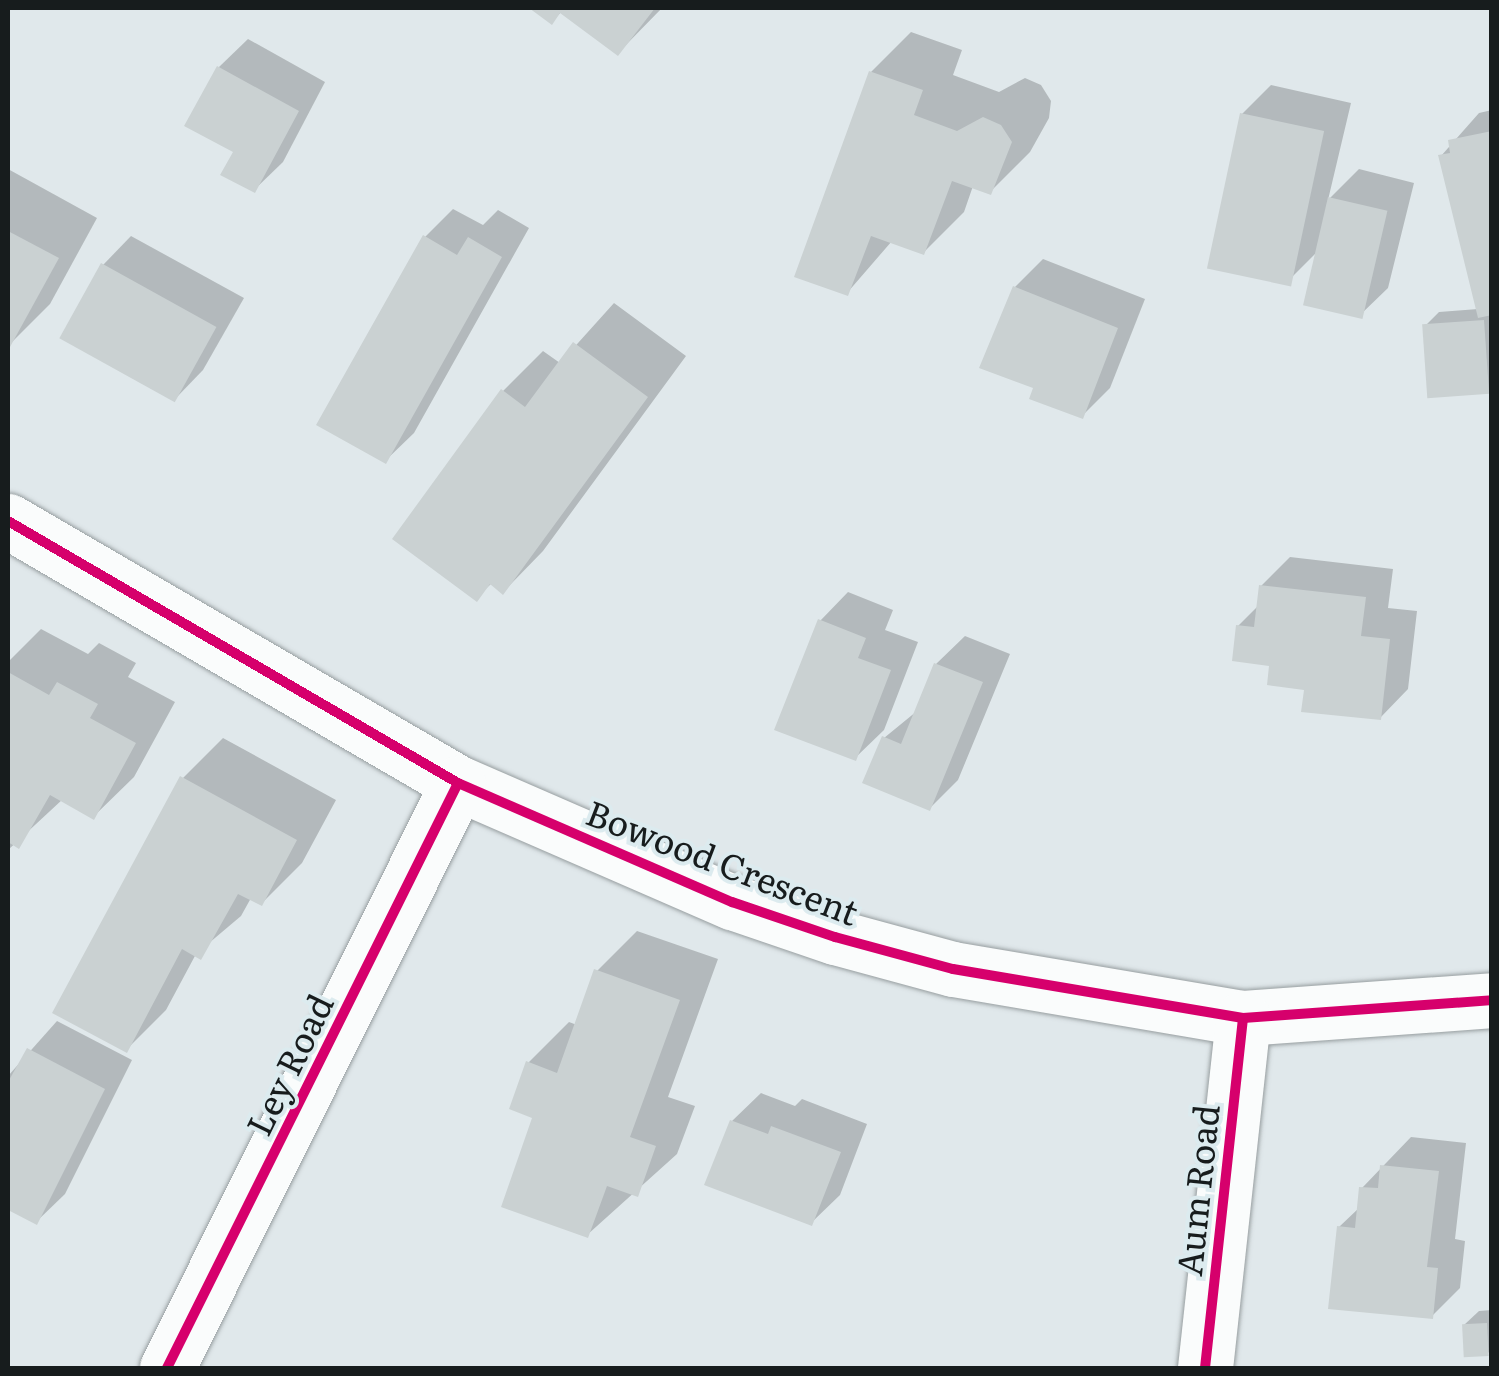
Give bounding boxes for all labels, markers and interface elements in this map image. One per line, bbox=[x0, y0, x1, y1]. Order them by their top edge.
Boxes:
street label: Bowood Crescent bbox=[581, 790, 865, 932]
street label: Ley Road bbox=[236, 986, 340, 1142]
street label: Aum Road bbox=[1166, 1102, 1226, 1278]

